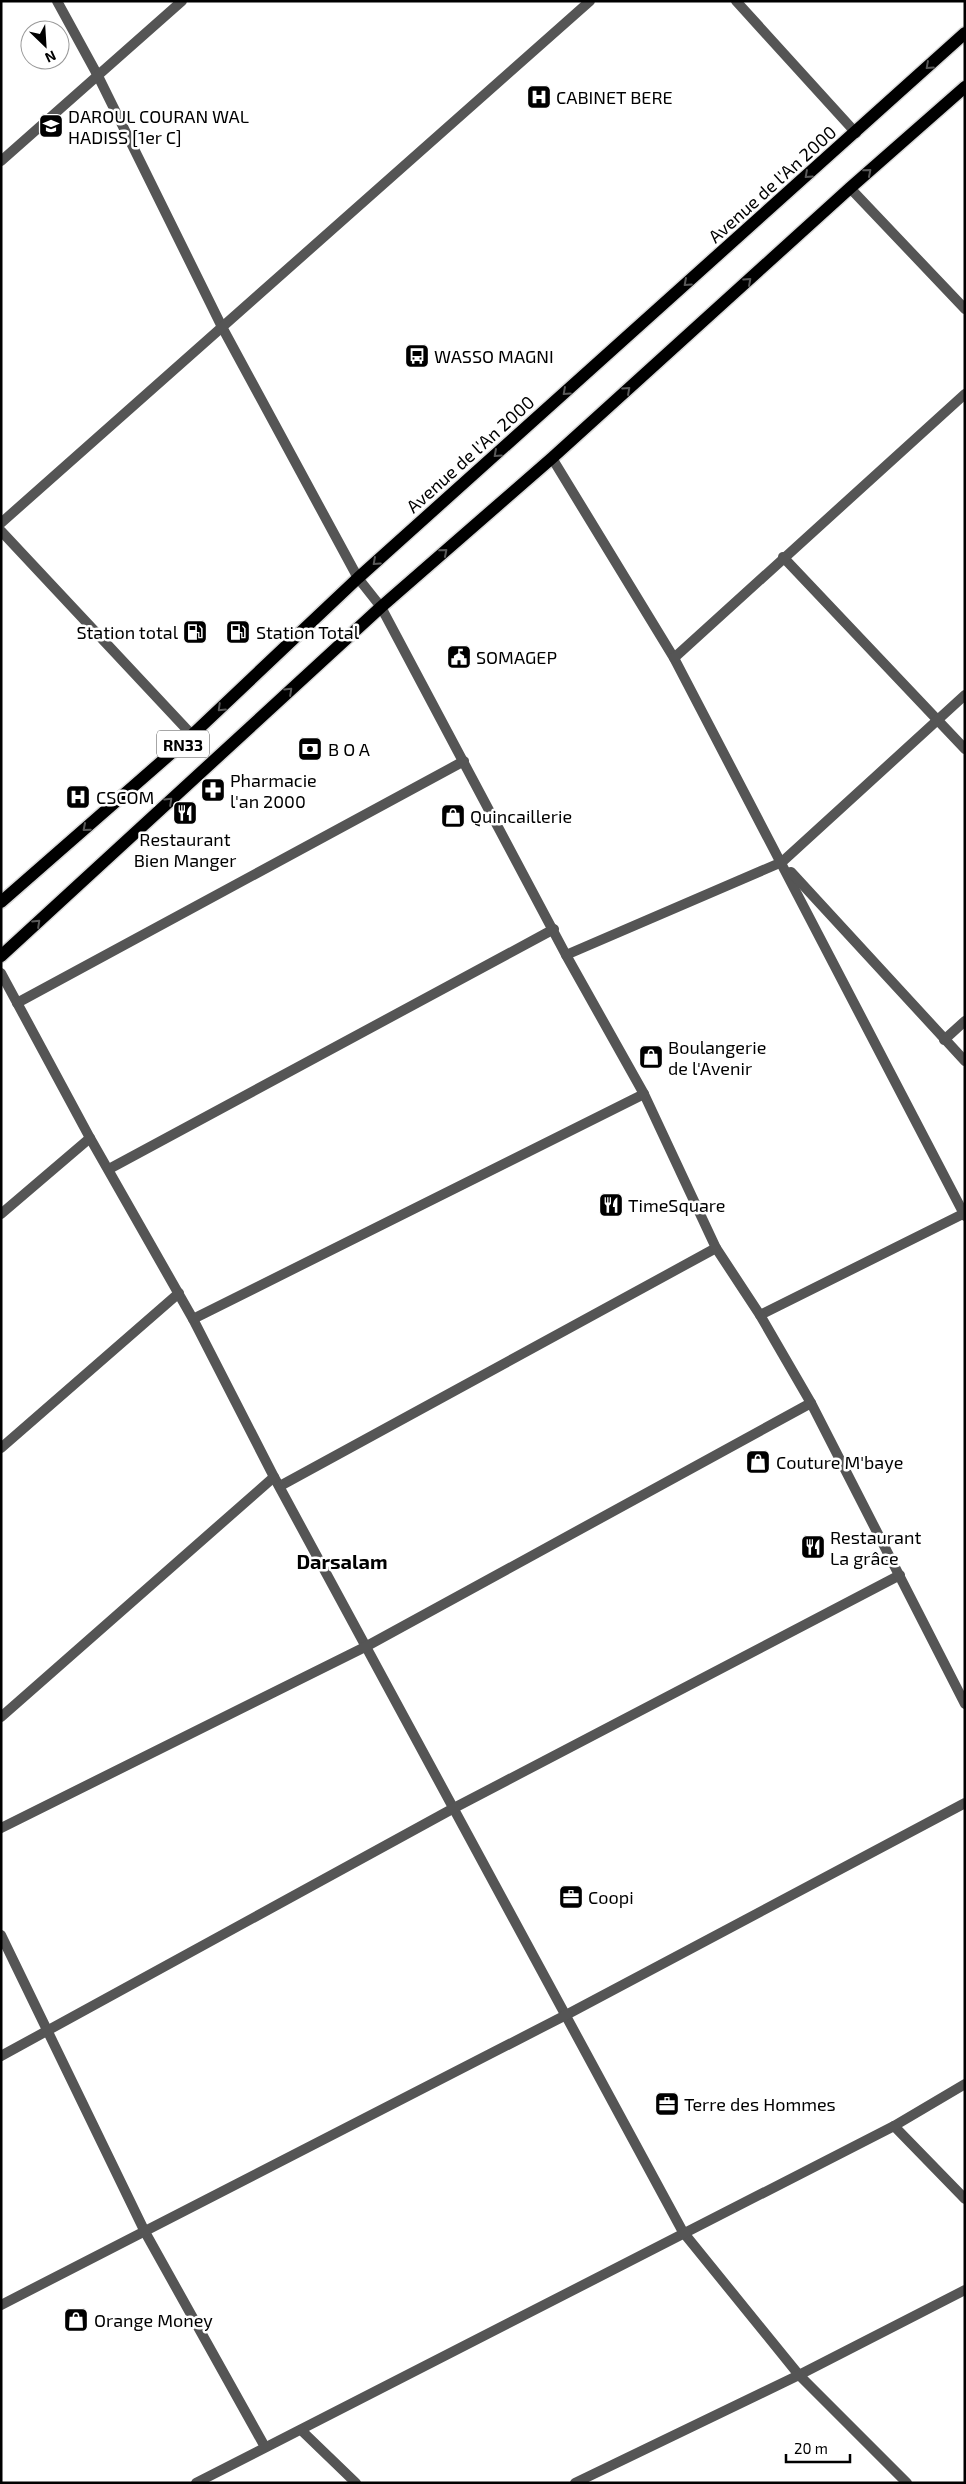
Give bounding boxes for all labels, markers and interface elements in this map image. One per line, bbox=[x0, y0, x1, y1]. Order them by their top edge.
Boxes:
north arrow bbox=[20, 20, 70, 70]
text: N bbox=[43, 47, 59, 67]
one-way arrow bbox=[925, 60, 934, 69]
hospital icon: CABINET BERE bbox=[526, 84, 552, 110]
place label: CABINET BERE bbox=[556, 86, 673, 108]
place label: DAROUL COURAN WAL HADISS [1er C] bbox=[68, 105, 249, 148]
school or university icon: DAROUL COURAN WAL HADISS [1er C] bbox=[38, 113, 64, 139]
street label: Avenue de l'An 2000 bbox=[703, 121, 841, 247]
one-way arrow bbox=[863, 168, 872, 177]
one-way arrow bbox=[805, 169, 814, 178]
one-way arrow bbox=[684, 277, 693, 286]
one-way arrow bbox=[742, 277, 751, 286]
bus stop icon: WASSO MAGNI bbox=[404, 343, 430, 369]
place label: WASSO MAGNI bbox=[434, 345, 554, 367]
one-way arrow bbox=[562, 386, 571, 395]
one-way arrow bbox=[622, 387, 631, 396]
street label: Avenue de l'An 2000 bbox=[401, 391, 539, 517]
one-way arrow bbox=[493, 448, 502, 457]
one-way arrow bbox=[438, 549, 447, 558]
one-way arrow bbox=[372, 556, 381, 565]
fuel station icon: Station total bbox=[182, 619, 208, 645]
fuel station icon: Station Total bbox=[225, 619, 251, 645]
place label: Station total bbox=[76, 621, 179, 643]
place label: Station Total bbox=[256, 621, 360, 643]
public building icon: SOMAGEP bbox=[446, 644, 472, 670]
place label: SOMAGEP bbox=[476, 646, 557, 668]
one-way arrow bbox=[283, 688, 292, 697]
one-way arrow bbox=[217, 702, 226, 711]
road number: RN33 bbox=[157, 731, 209, 758]
bank icon: B O A bbox=[297, 736, 323, 762]
place label: B O A bbox=[328, 738, 371, 760]
place label: Pharmacie l'an 2000 bbox=[230, 769, 317, 812]
pharmacy icon: Pharmacie l'an 2000 bbox=[200, 777, 226, 803]
hospital icon: CSCOM bbox=[65, 784, 91, 810]
place label: CSCOM bbox=[96, 786, 154, 808]
one-way arrow bbox=[164, 798, 173, 807]
restaurant icon: Restaurant Bien Manger bbox=[172, 800, 198, 826]
shop icon: Quincaillerie bbox=[440, 803, 466, 829]
place label: Quincaillerie bbox=[470, 805, 572, 827]
one-way arrow bbox=[83, 822, 92, 831]
place label: Restaurant Bien Manger bbox=[134, 828, 236, 871]
one-way arrow bbox=[32, 920, 41, 929]
place label: Boulangerie de l'Avenir bbox=[668, 1036, 766, 1079]
shop icon: Boulangerie de l'Avenir bbox=[638, 1044, 664, 1070]
restaurant icon: TimeSquare bbox=[598, 1192, 624, 1218]
place label: TimeSquare bbox=[628, 1194, 726, 1216]
shop icon: Couture M'baye bbox=[745, 1449, 771, 1475]
place label: Couture M'baye bbox=[776, 1451, 903, 1473]
place label: Restaurant La grâce bbox=[830, 1526, 921, 1569]
restaurant icon: Restaurant La grâce bbox=[800, 1534, 826, 1560]
district label: Darsalam bbox=[296, 1549, 388, 1573]
office icon: Coopi bbox=[558, 1884, 584, 1910]
place label: Coopi bbox=[588, 1886, 634, 1908]
office icon: Terre des Hommes bbox=[654, 2091, 680, 2117]
place label: Terre des Hommes bbox=[684, 2093, 836, 2115]
shop icon: Orange Money bbox=[63, 2307, 89, 2333]
place label: Orange Money bbox=[94, 2309, 213, 2331]
scale bar bbox=[786, 2432, 850, 2464]
text: 20 m bbox=[794, 2439, 828, 2457]

